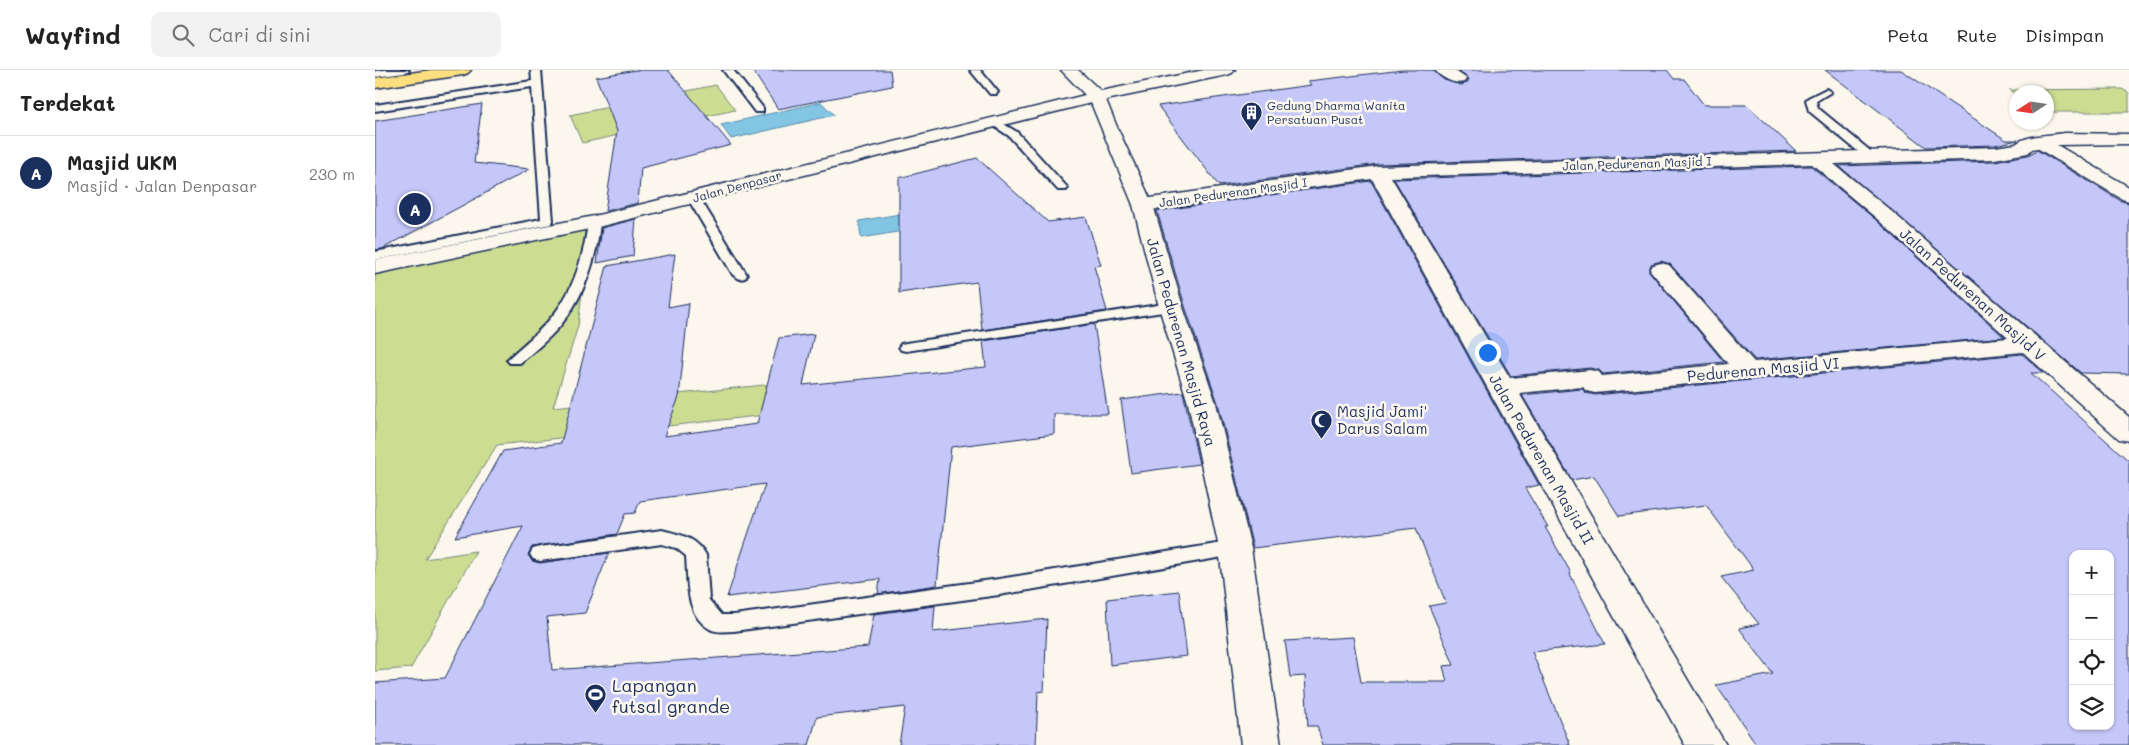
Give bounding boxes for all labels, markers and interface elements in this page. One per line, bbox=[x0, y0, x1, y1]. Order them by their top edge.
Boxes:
search box bbox=[151, 12, 501, 57]
text: Wayfind bbox=[25, 19, 121, 50]
icon: search bbox=[169, 21, 197, 49]
text: Cari di sini bbox=[209, 22, 311, 47]
text: Peta bbox=[1887, 23, 1929, 47]
text: Rute bbox=[1957, 23, 1997, 47]
text: Disimpan bbox=[2025, 23, 2104, 47]
north arrow bbox=[2009, 85, 2054, 130]
text: Terdekat bbox=[20, 89, 115, 116]
place label: Gedung Dharma Wanita Persatuan Pusat bbox=[1267, 97, 1405, 127]
building icon: Gedung Dharma Wanita Persatuan Pusat bbox=[1239, 100, 1263, 131]
text: Masjid UKM bbox=[67, 150, 177, 175]
street label: Jalan Pedurenan Masjid I bbox=[1562, 152, 1712, 174]
text: A bbox=[30, 163, 42, 184]
text: 230 m bbox=[309, 163, 355, 184]
street label: Jalan Denpasar bbox=[691, 166, 783, 206]
street label: Jalan Pedurenan Masjid I bbox=[1158, 174, 1308, 210]
text: Masjid · Jalan Denpasar bbox=[67, 175, 257, 196]
pin: A bbox=[399, 190, 431, 228]
street label: Jalan Pedurenan Masjid V bbox=[1896, 223, 2050, 365]
street label: Jalan Pedurenan Masjid Raya bbox=[1143, 235, 1221, 449]
your location bbox=[1475, 340, 1501, 366]
street label: Pedurenan Masjid VI bbox=[1686, 352, 1840, 386]
street label: Jalan Pedurenan Masjid II bbox=[1485, 370, 1599, 548]
place label: Masjid Jami' Darus Salam bbox=[1337, 401, 1427, 438]
mosque icon: Masjid Jami' Darus Salam bbox=[1309, 408, 1333, 439]
map controls bbox=[2069, 550, 2114, 730]
button: + bbox=[2069, 550, 2114, 595]
button: − bbox=[2069, 595, 2114, 640]
button: locate bbox=[2069, 640, 2114, 685]
place label: Lapangan futsal grande bbox=[612, 673, 730, 718]
sports icon: Lapangan futsal grande bbox=[584, 683, 608, 714]
button: layers bbox=[2069, 685, 2114, 730]

